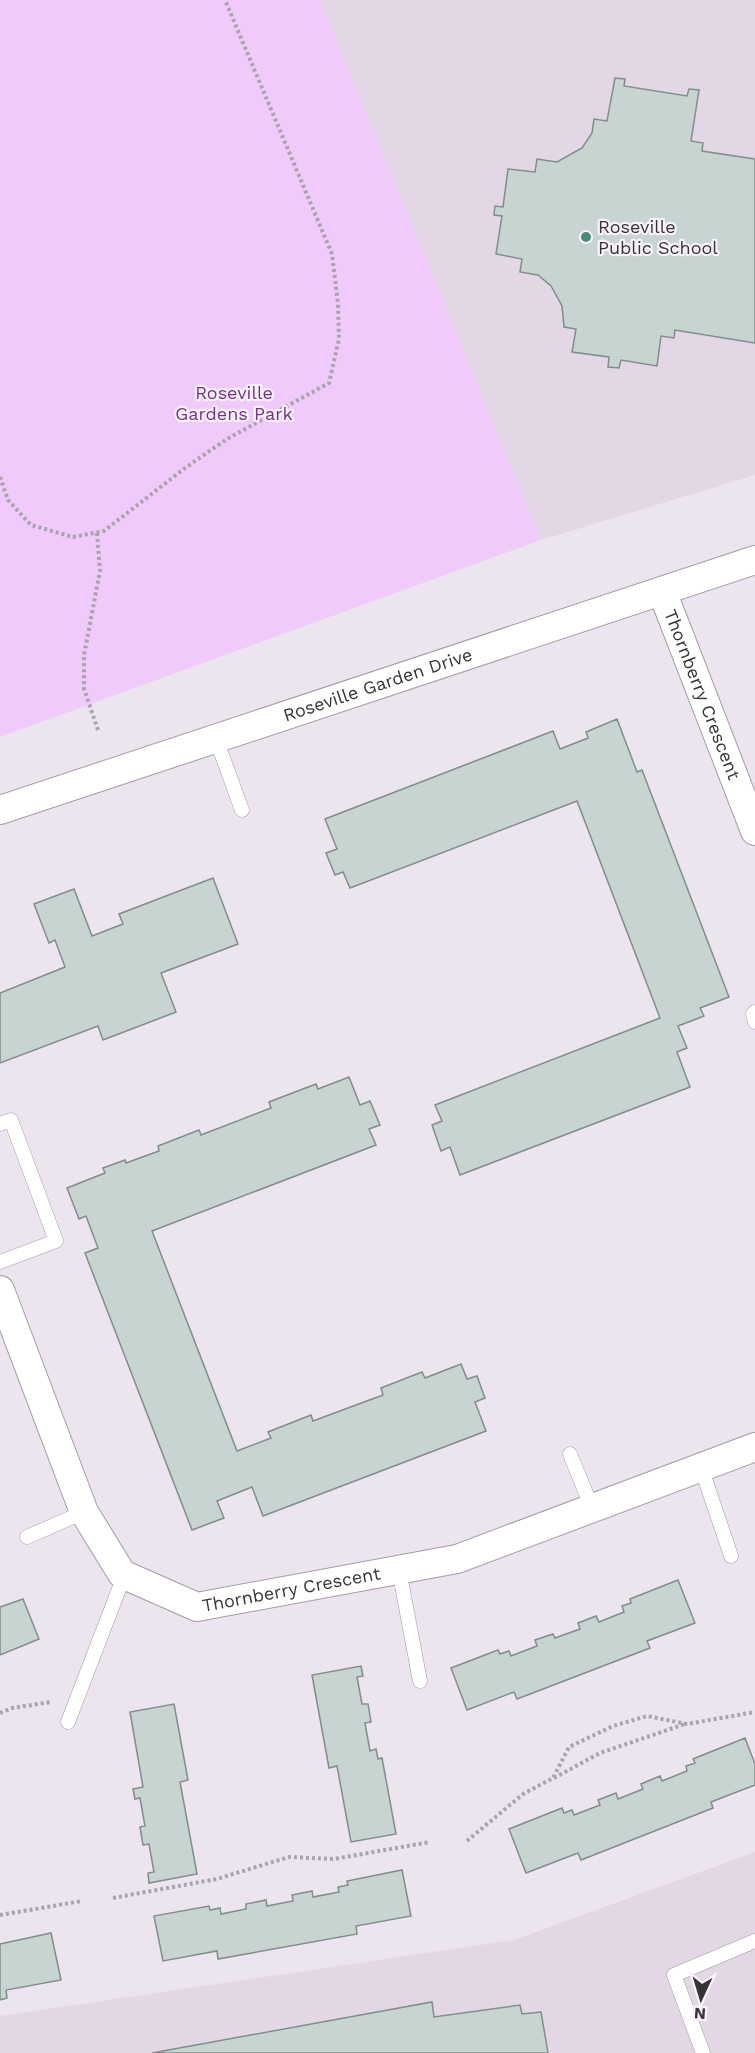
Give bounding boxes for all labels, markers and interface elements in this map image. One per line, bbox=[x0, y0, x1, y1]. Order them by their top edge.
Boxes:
place label: Roseville Public School bbox=[598, 216, 718, 258]
marker: Roseville Public School bbox=[579, 230, 593, 244]
park label: Roseville Gardens Park bbox=[175, 382, 293, 424]
street label: Thornberry Crescent bbox=[660, 606, 745, 783]
street label: Roseville Garden Drive bbox=[280, 643, 475, 726]
street label: Thornberry Crescent bbox=[201, 1562, 383, 1616]
north arrow bbox=[671, 1969, 731, 2029]
text: N bbox=[693, 2004, 707, 2023]

